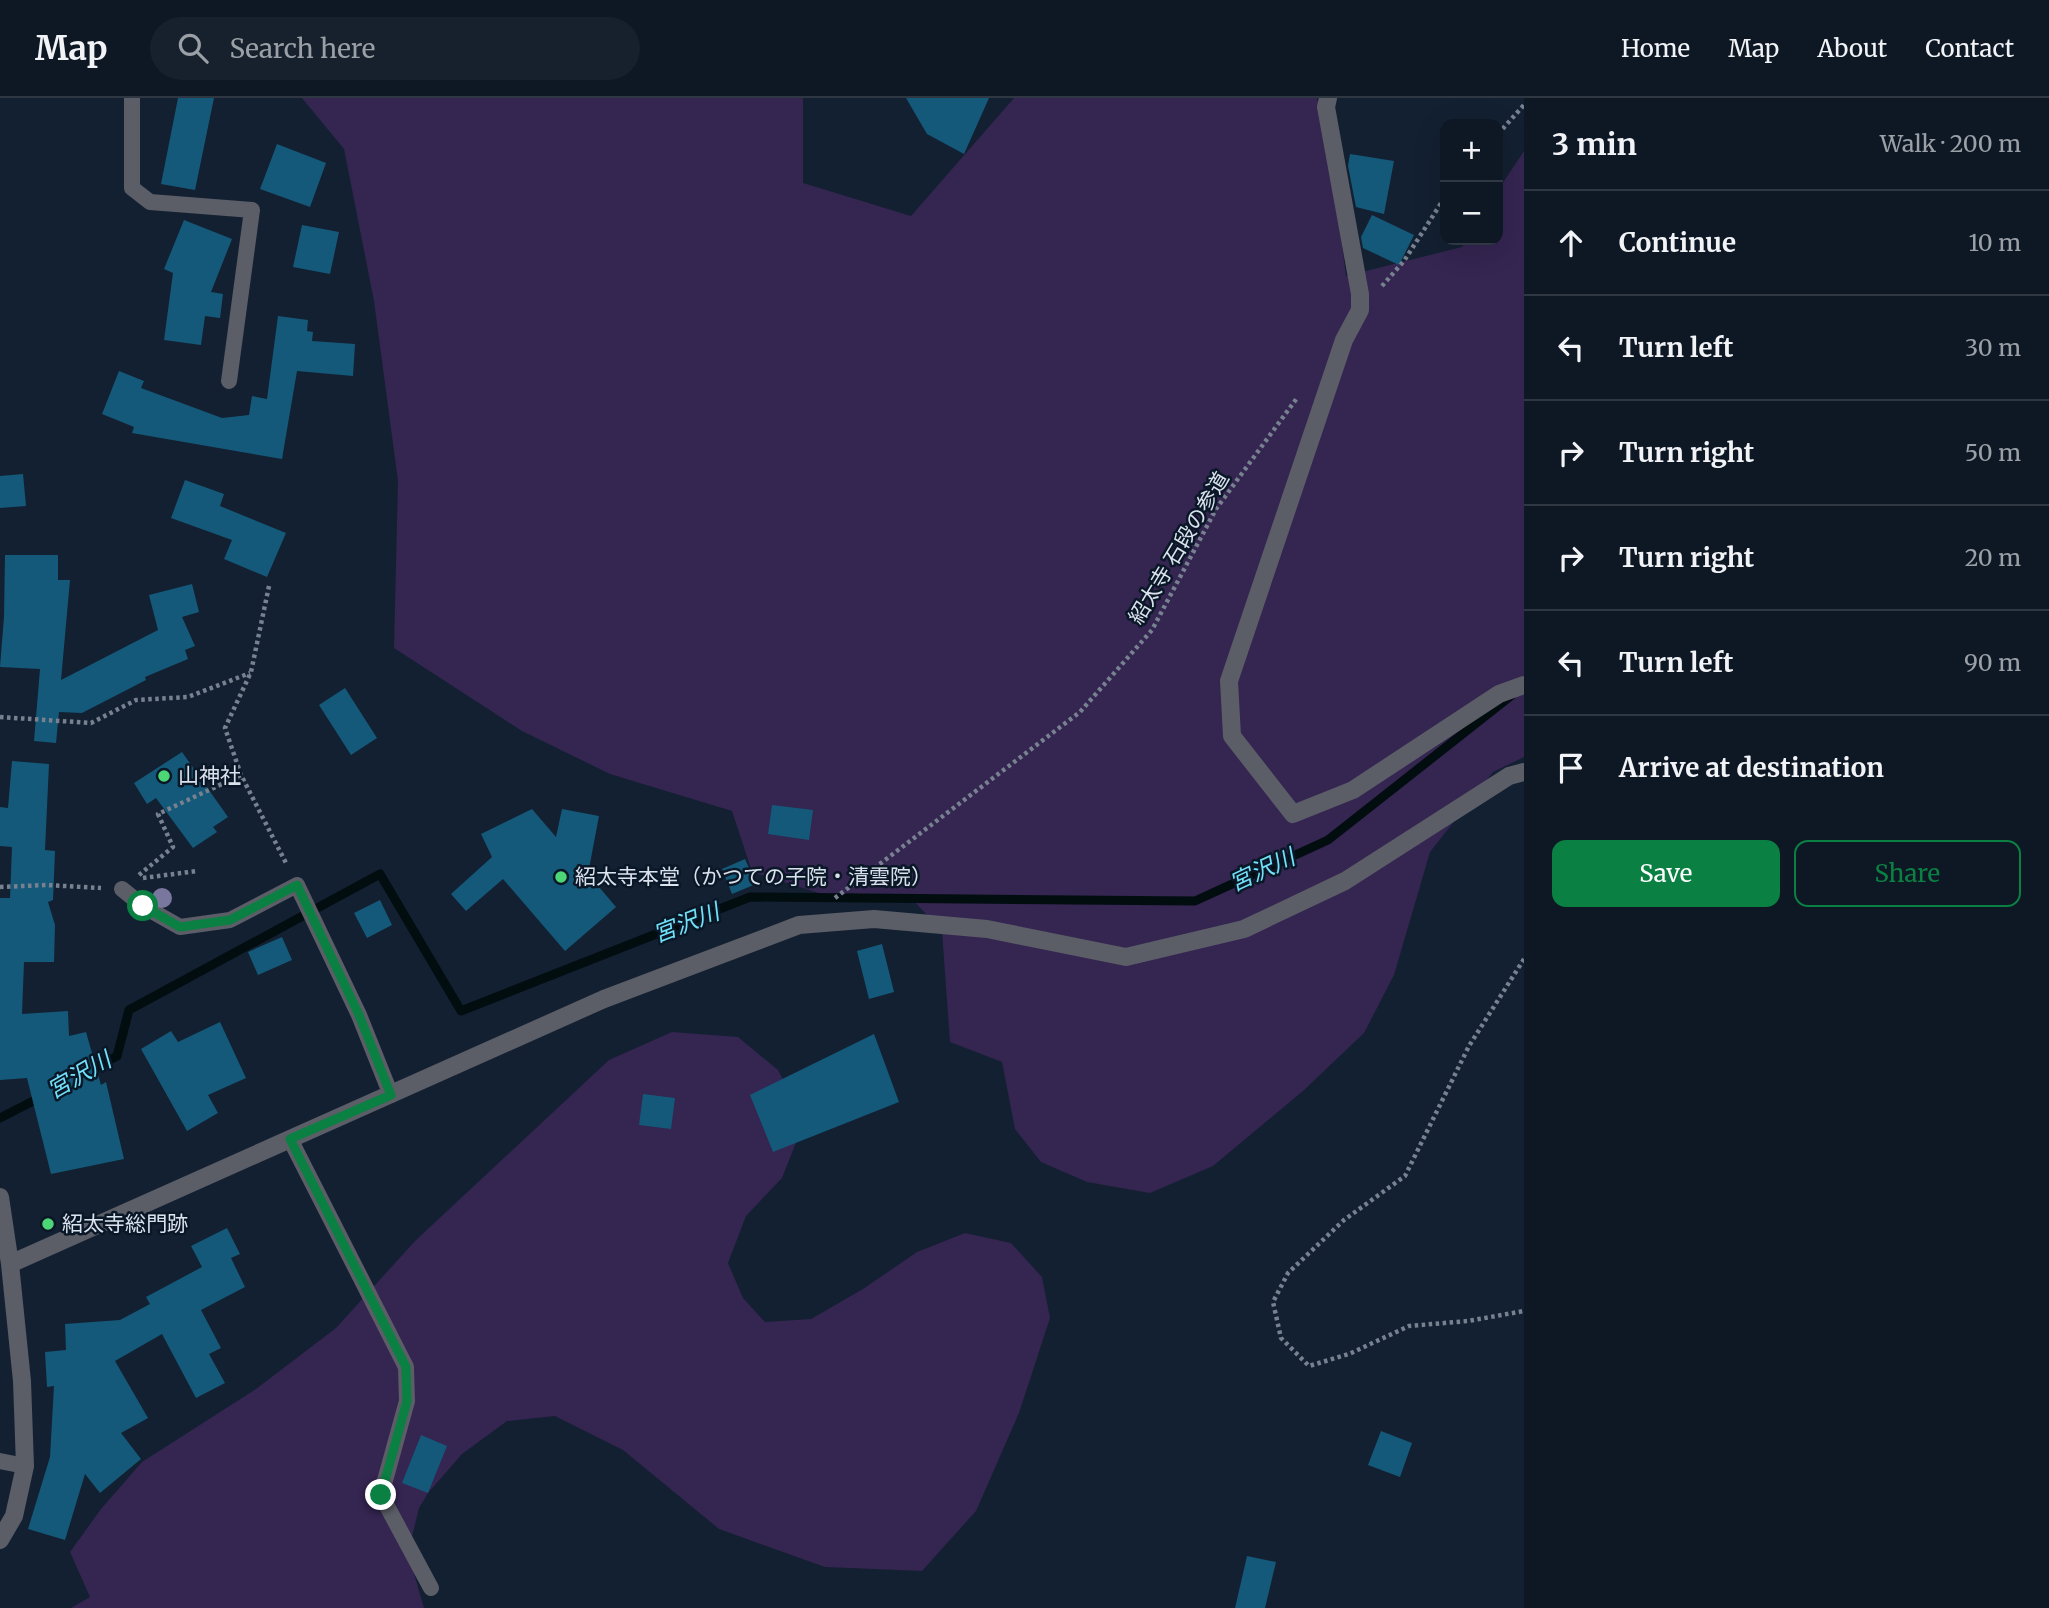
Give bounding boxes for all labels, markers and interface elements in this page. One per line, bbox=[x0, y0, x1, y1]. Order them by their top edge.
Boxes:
search box bbox=[150, 17, 640, 80]
text: Map bbox=[35, 28, 108, 69]
icon: search bbox=[174, 29, 212, 67]
text: Search here bbox=[230, 32, 375, 65]
text: Home bbox=[1621, 33, 1690, 64]
text: Map bbox=[1728, 33, 1779, 64]
text: About bbox=[1817, 33, 1887, 64]
text: Contact bbox=[1925, 33, 2014, 64]
map controls bbox=[1440, 119, 1503, 245]
button: + bbox=[1440, 119, 1503, 182]
text: 3 min bbox=[1552, 125, 1637, 163]
text: Walk · 200 m bbox=[1880, 129, 2021, 158]
button: − bbox=[1440, 182, 1503, 245]
icon: ahead bbox=[1552, 224, 1590, 262]
text: Continue bbox=[1619, 226, 1736, 259]
text: 10 m bbox=[1968, 228, 2021, 257]
icon: left bbox=[1552, 329, 1590, 367]
text: Turn left bbox=[1619, 331, 1733, 364]
text: 30 m bbox=[1965, 333, 2021, 362]
icon: right bbox=[1552, 434, 1590, 472]
text: Turn right bbox=[1619, 436, 1754, 469]
text: 50 m bbox=[1965, 438, 2021, 467]
street label: 紹太寺 石段の参道 bbox=[1122, 467, 1235, 629]
icon: right bbox=[1552, 539, 1590, 577]
text: Turn right bbox=[1619, 541, 1754, 574]
text: 20 m bbox=[1965, 543, 2021, 572]
icon: left bbox=[1552, 644, 1590, 682]
text: Turn left bbox=[1619, 646, 1733, 679]
text: 90 m bbox=[1964, 648, 2021, 677]
icon: arrive bbox=[1552, 749, 1590, 787]
text: Arrive at destination bbox=[1619, 751, 1884, 784]
place label: 山神社 bbox=[178, 762, 241, 789]
marker: 山神社 bbox=[156, 768, 172, 784]
button: Save bbox=[1552, 840, 1780, 907]
button: Share bbox=[1794, 840, 2021, 907]
water label: 宮沢川 bbox=[1224, 841, 1302, 897]
place label: 紹太寺本堂（かつての子院・清雲院） bbox=[575, 863, 932, 890]
marker: 紹太寺本堂（かつての子院・清雲院） bbox=[553, 869, 569, 885]
route start bbox=[127, 890, 158, 921]
water label: 宮沢川 bbox=[648, 896, 726, 948]
water label: 宮沢川 bbox=[42, 1043, 118, 1104]
place label: 紹太寺総門跡 bbox=[62, 1210, 188, 1237]
marker: 紹太寺総門跡 bbox=[40, 1216, 56, 1232]
route end bbox=[365, 1479, 396, 1510]

